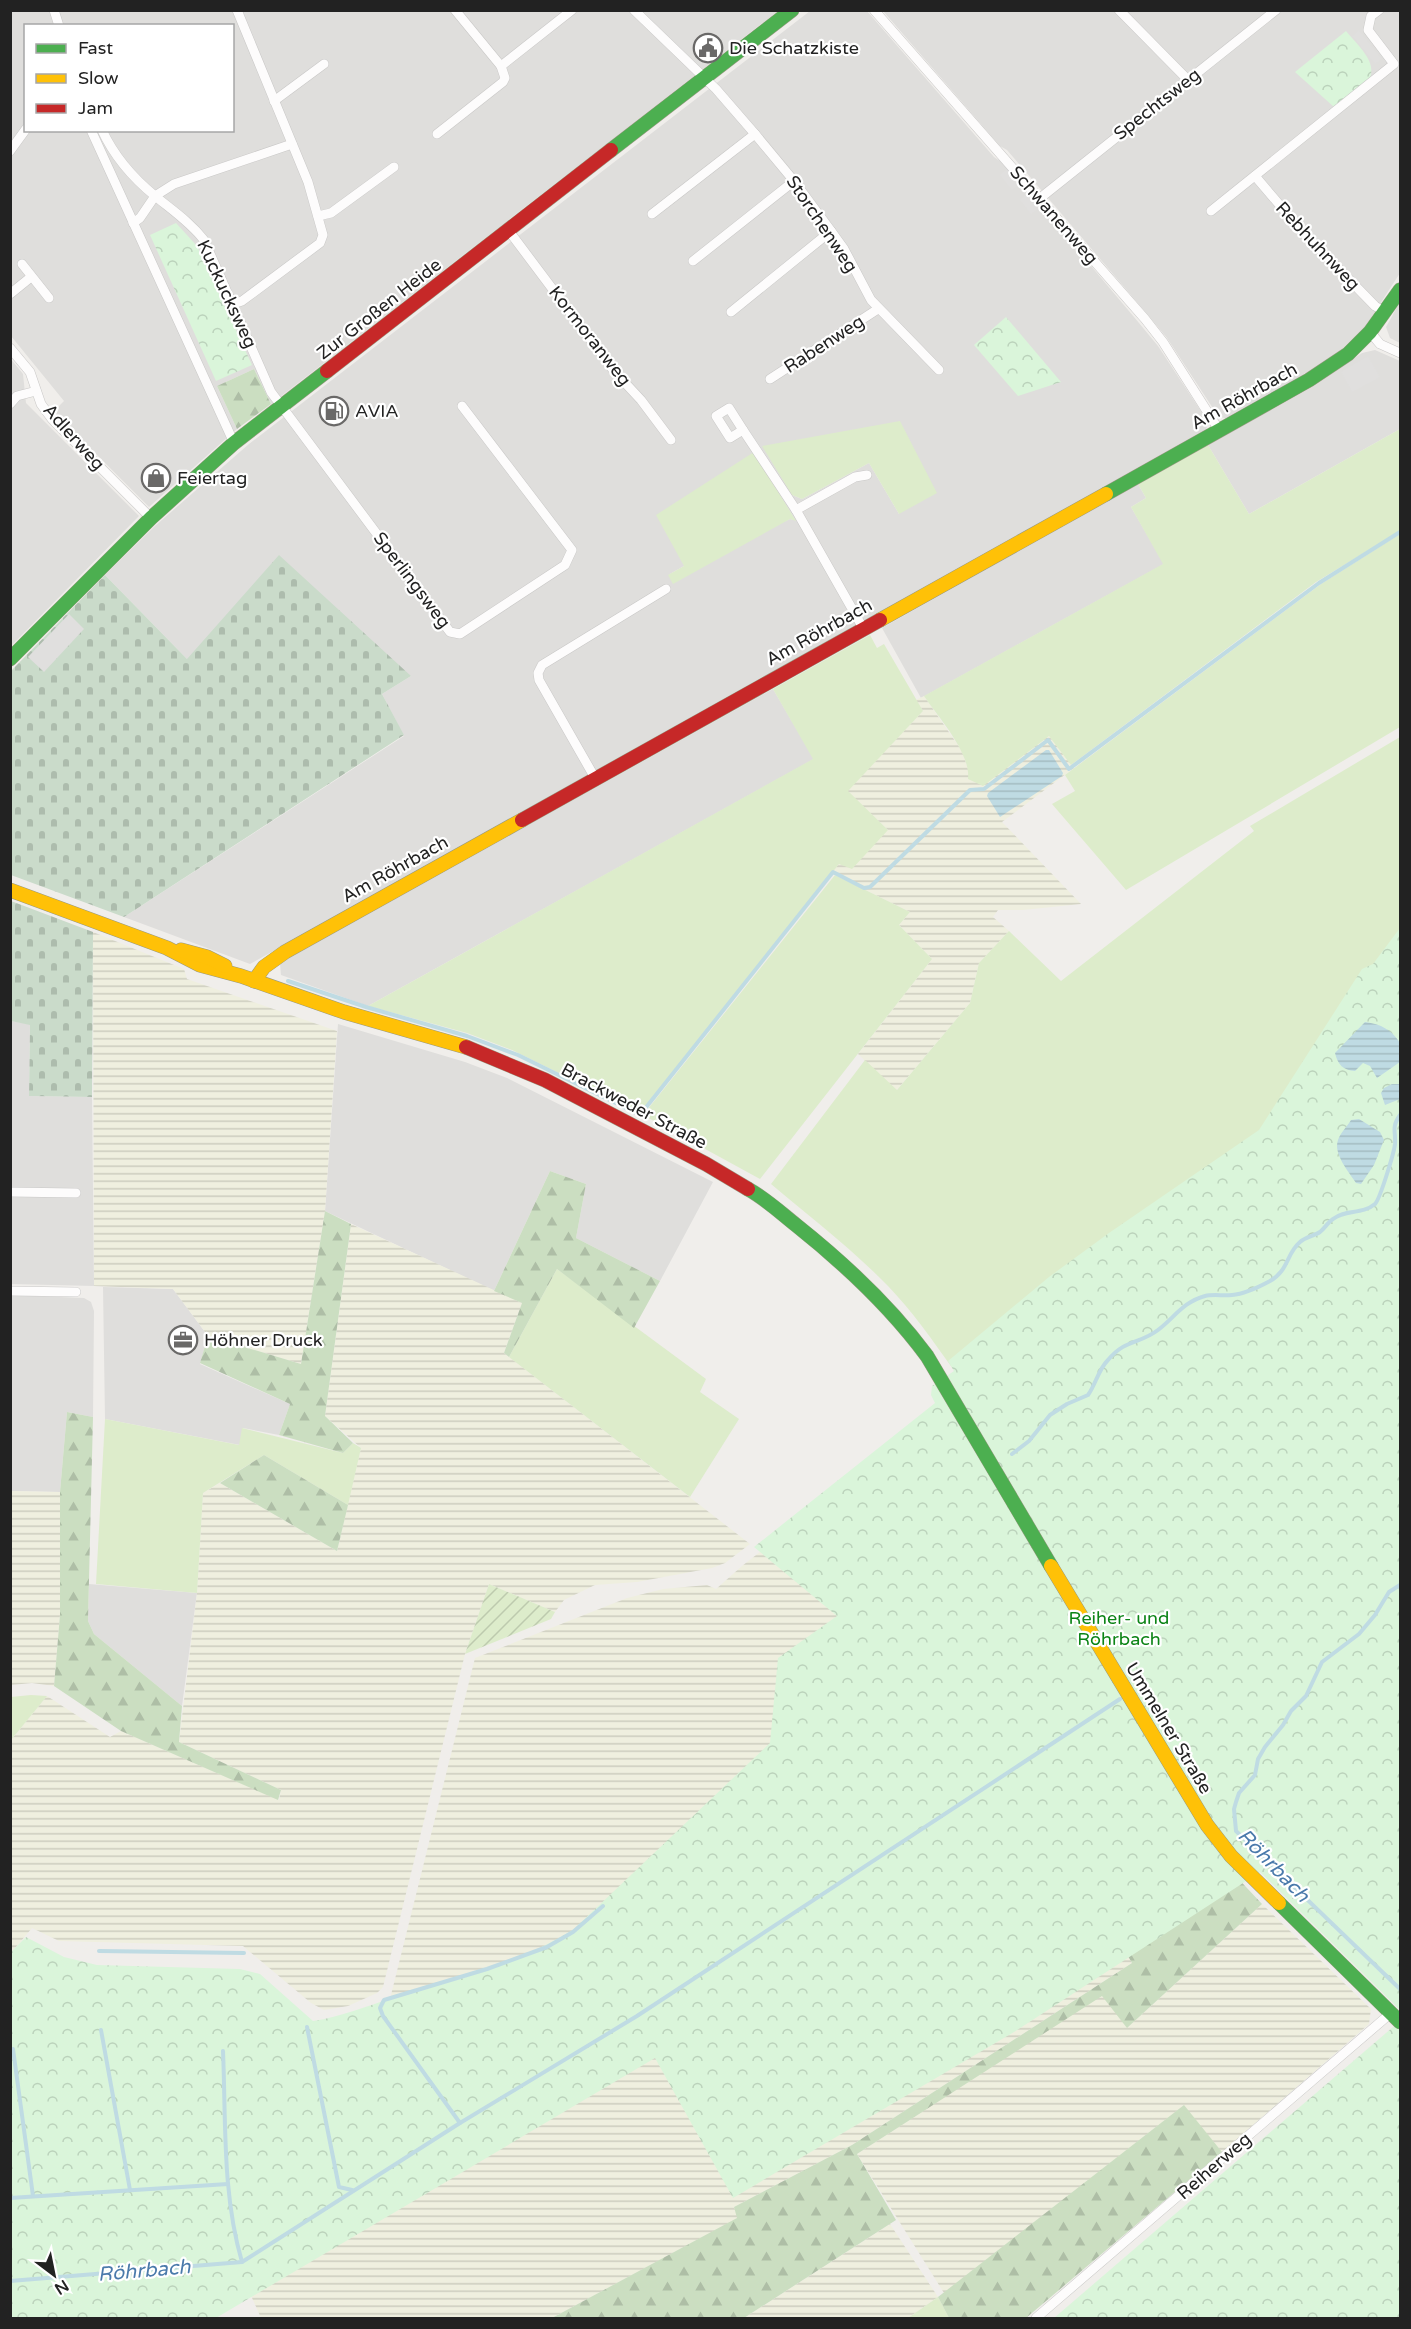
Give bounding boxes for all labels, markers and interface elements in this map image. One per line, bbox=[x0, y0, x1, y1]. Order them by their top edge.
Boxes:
legend bbox=[24, 24, 234, 132]
public building icon: Die Schatzkiste bbox=[692, 32, 724, 64]
text: Fast bbox=[78, 37, 113, 59]
place label: Die Schatzkiste bbox=[729, 37, 859, 59]
street label: Spechtsweg bbox=[1109, 63, 1205, 145]
text: Slow bbox=[78, 67, 119, 89]
text: Jam bbox=[78, 97, 113, 119]
street label: Schwanenweg bbox=[1005, 161, 1103, 269]
street label: Storchenweg bbox=[782, 171, 862, 277]
street label: Rebhuhnweg bbox=[1271, 197, 1365, 295]
street label: Kuckucksweg bbox=[192, 236, 262, 352]
street label: Zur Großen Heide bbox=[313, 254, 445, 364]
street label: Kormoranweg bbox=[544, 282, 636, 390]
street label: Rabenweg bbox=[780, 310, 868, 378]
street label: Am Röhrbach bbox=[1187, 358, 1301, 434]
fuel station icon: AVIA bbox=[318, 395, 350, 427]
street label: Adlerweg bbox=[38, 399, 110, 475]
place label: AVIA bbox=[355, 400, 399, 422]
shop icon: Feiertag bbox=[140, 462, 172, 494]
place label: Feiertag bbox=[177, 467, 247, 489]
street label: Sperlingsweg bbox=[369, 527, 455, 633]
street label: Am Röhrbach bbox=[762, 594, 876, 670]
street label: Am Röhrbach bbox=[338, 831, 452, 907]
street label: Brackweder Straße bbox=[557, 1058, 711, 1154]
office icon: Höhner Druck bbox=[167, 1324, 199, 1356]
place label: Höhner Druck bbox=[204, 1329, 323, 1351]
park label: Reiher- und Röhrbach bbox=[1069, 1607, 1169, 1650]
street label: Ummelner Straße bbox=[1121, 1658, 1217, 1798]
water label: Röhrbach bbox=[1232, 1824, 1315, 1908]
street label: Reiherweg bbox=[1172, 2128, 1256, 2204]
north arrow bbox=[24, 2245, 84, 2305]
water label: Röhrbach bbox=[97, 2255, 192, 2287]
text: N bbox=[51, 2275, 72, 2299]

